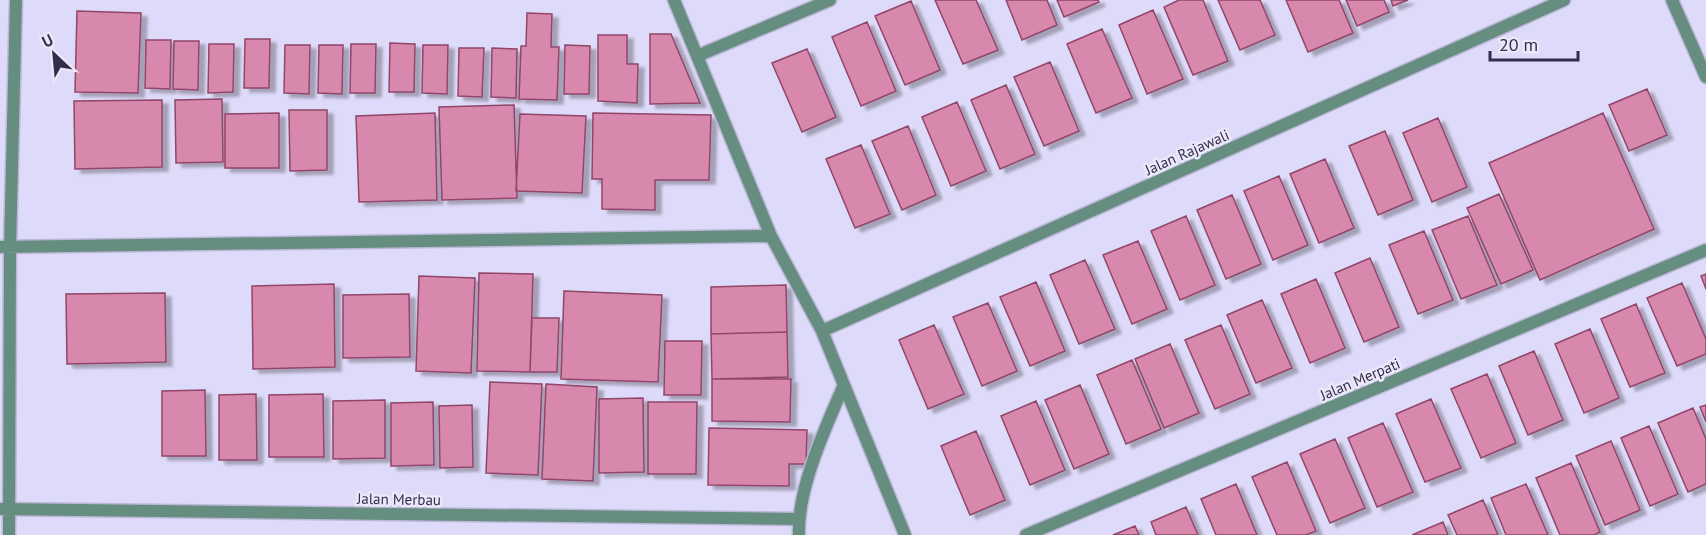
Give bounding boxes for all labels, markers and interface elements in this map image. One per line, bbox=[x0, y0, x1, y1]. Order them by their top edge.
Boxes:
north arrow bbox=[24, 24, 84, 84]
scale bar bbox=[1490, 24, 1578, 62]
text: U bbox=[39, 29, 56, 52]
text: 20 m bbox=[1499, 33, 1538, 56]
street label: Jalan Rajawali bbox=[1141, 125, 1232, 179]
street label: Jalan Merpati bbox=[1316, 354, 1403, 405]
street label: Jalan Merbau bbox=[356, 489, 441, 509]

